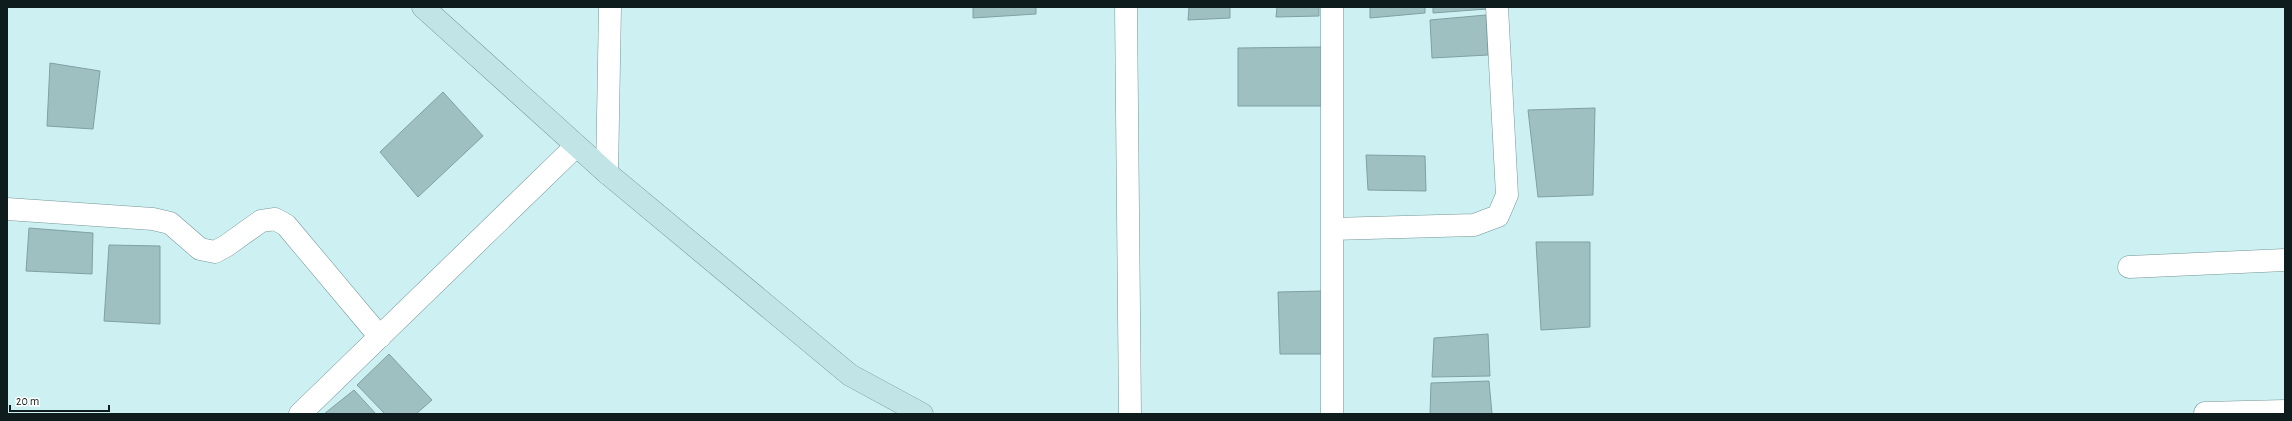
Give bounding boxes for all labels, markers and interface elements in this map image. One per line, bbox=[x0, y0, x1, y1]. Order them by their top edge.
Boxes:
scale bar bbox=[10, 387, 109, 413]
text: 20 m bbox=[16, 395, 39, 407]

